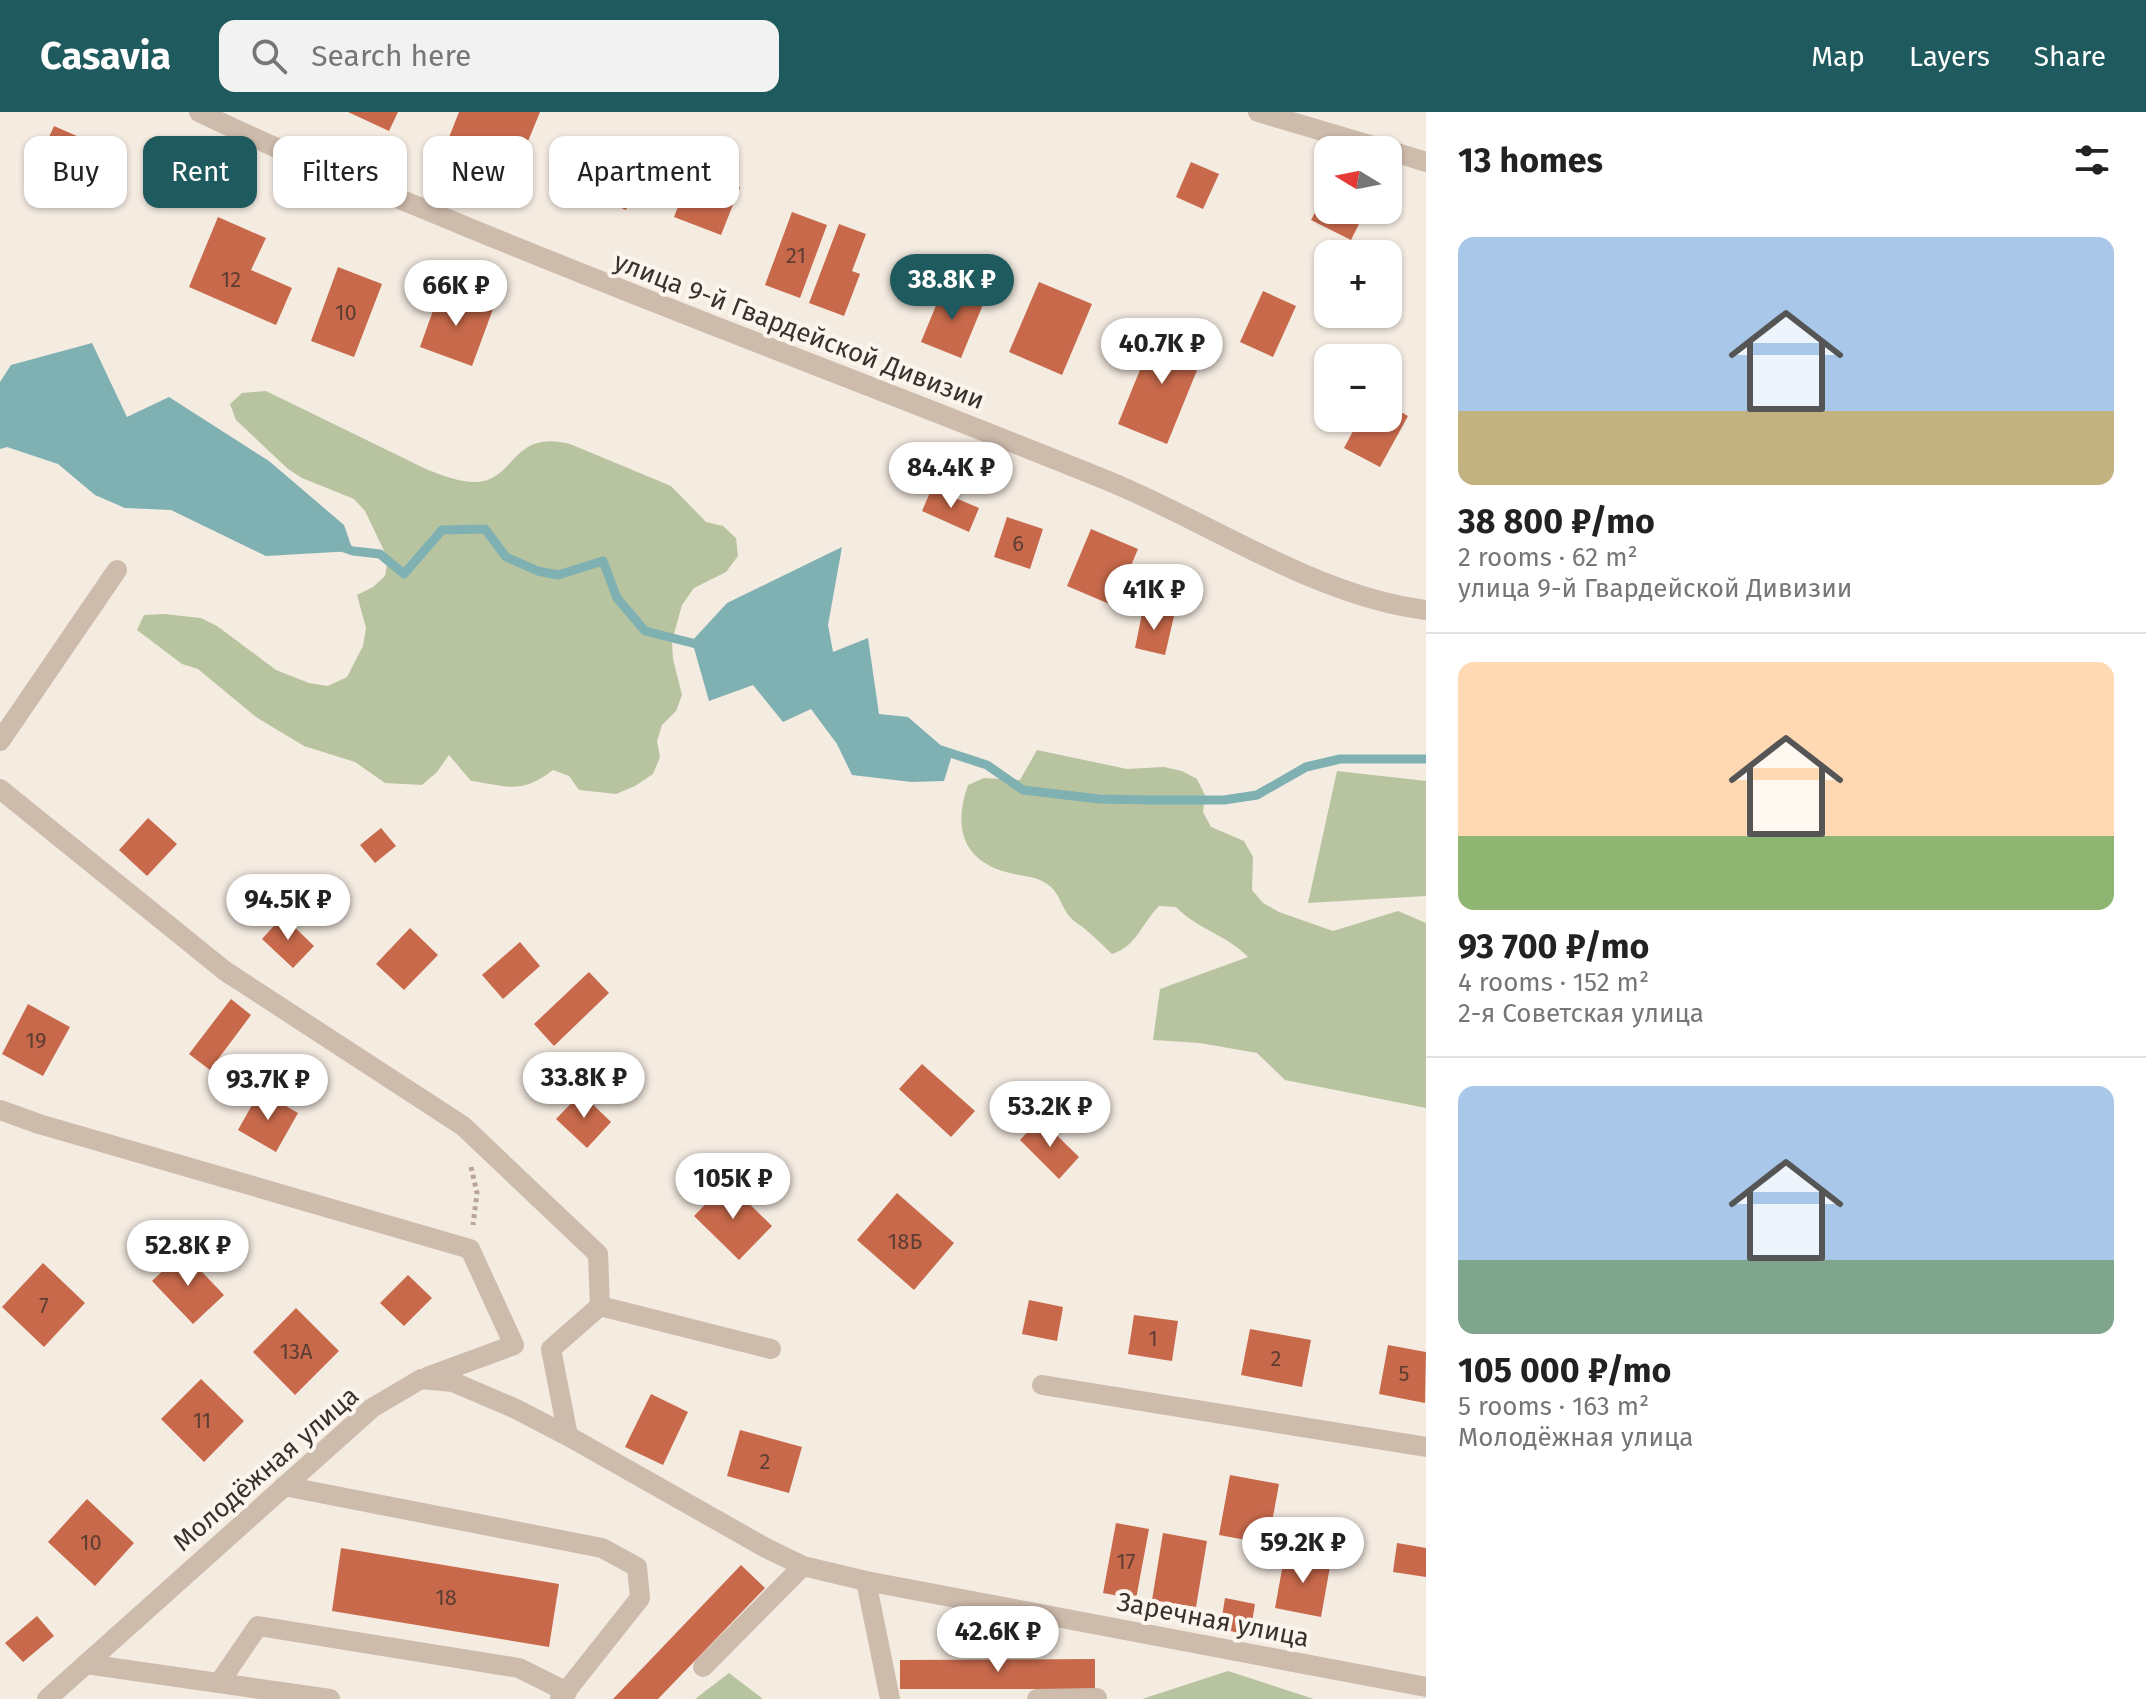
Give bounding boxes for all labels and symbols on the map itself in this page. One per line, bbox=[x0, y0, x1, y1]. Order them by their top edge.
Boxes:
north arrow bbox=[1314, 136, 1402, 224]
house number: 21 bbox=[786, 242, 806, 269]
street label: улица 9-й Гвардейской Дивизии bbox=[609, 246, 989, 416]
pin: 38.8K ₽ bbox=[878, 254, 1026, 322]
pin: 66K ₽ bbox=[400, 260, 512, 328]
house number: 12 bbox=[221, 266, 241, 293]
house number: 10 bbox=[335, 299, 357, 326]
pin: 40.7K ₽ bbox=[1088, 318, 1236, 386]
pin: 84.4K ₽ bbox=[877, 442, 1025, 510]
house number: 6 bbox=[1012, 530, 1024, 557]
pin: 41K ₽ bbox=[1098, 564, 1210, 632]
pin: 94.5K ₽ bbox=[214, 874, 362, 942]
house number: 19 bbox=[25, 1027, 47, 1054]
pin: 33.8K ₽ bbox=[510, 1052, 658, 1120]
pin: 93.7K ₽ bbox=[194, 1054, 342, 1122]
pin: 53.2K ₽ bbox=[976, 1081, 1124, 1149]
pin: 105K ₽ bbox=[668, 1153, 798, 1221]
pin: 52.8K ₽ bbox=[114, 1220, 262, 1288]
house number: 18Б bbox=[888, 1228, 922, 1255]
house number: 7 bbox=[39, 1292, 49, 1319]
house number: 1 bbox=[1148, 1325, 1158, 1352]
house number: 13А bbox=[279, 1338, 313, 1365]
house number: 2 bbox=[1271, 1345, 1281, 1372]
house number: 5 bbox=[1398, 1360, 1410, 1387]
street label: Молодёжная улица bbox=[167, 1380, 365, 1558]
house number: 11 bbox=[193, 1407, 211, 1434]
house number: 2 bbox=[760, 1448, 770, 1475]
pin: 59.2K ₽ bbox=[1229, 1517, 1377, 1585]
house number: 10 bbox=[80, 1529, 102, 1556]
house number: 17 bbox=[1116, 1548, 1136, 1575]
house number: 18 bbox=[435, 1584, 457, 1611]
street label: Заречная улица bbox=[1114, 1586, 1312, 1654]
pin: 42.6K ₽ bbox=[924, 1606, 1072, 1674]

